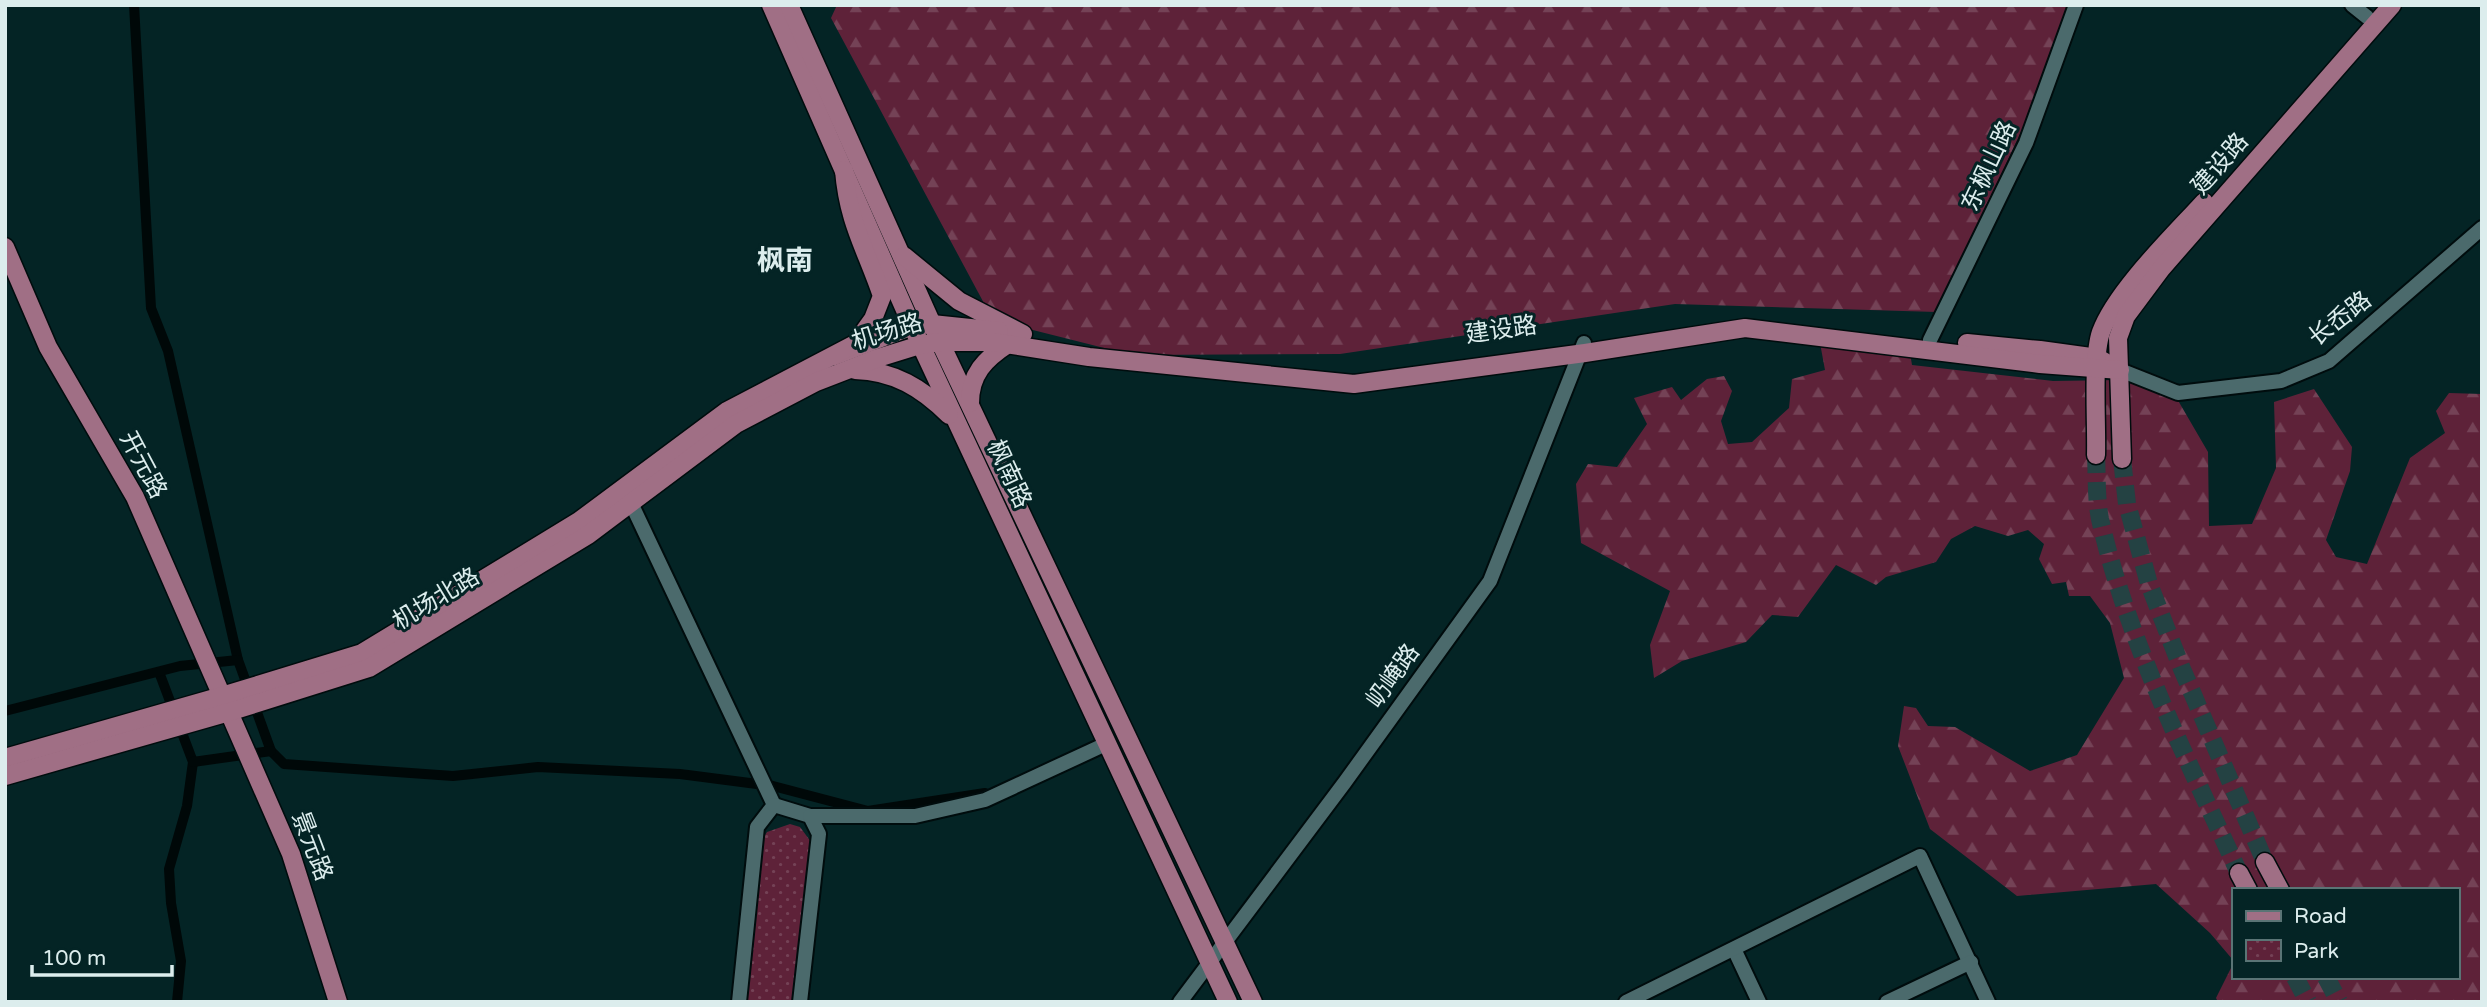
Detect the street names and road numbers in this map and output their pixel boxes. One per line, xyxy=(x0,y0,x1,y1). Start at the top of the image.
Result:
street label: 东枫山路 xyxy=(1956,116,2022,216)
street label: 建设路 xyxy=(2185,127,2255,201)
street label: 长岙路 xyxy=(2303,285,2377,353)
street label: 机场路 xyxy=(848,308,926,356)
street label: 建设路 xyxy=(1463,311,1539,349)
street label: 开元路 xyxy=(113,426,173,504)
street label: 枫南路 xyxy=(981,435,1037,513)
street label: 机场北路 xyxy=(387,562,485,636)
street label: 屷崦路 xyxy=(1360,638,1426,714)
street label: 景元路 xyxy=(286,807,338,885)

